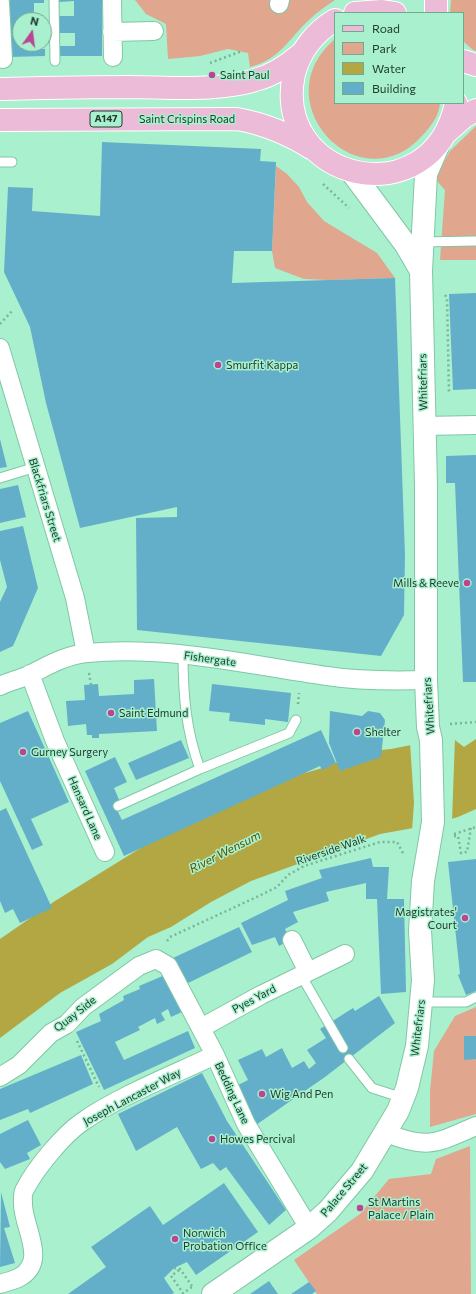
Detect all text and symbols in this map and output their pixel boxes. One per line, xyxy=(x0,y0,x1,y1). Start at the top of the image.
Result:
north arrow xyxy=(12,12,52,52)
legend xyxy=(334,12,464,104)
text: N xyxy=(29,14,40,28)
text: Road xyxy=(372,21,400,35)
text: Park xyxy=(372,41,397,55)
text: Water xyxy=(372,61,406,75)
place label: Saint Paul xyxy=(220,68,270,82)
marker: Saint Paul xyxy=(207,70,217,80)
text: Building xyxy=(372,81,416,95)
road number: A147 xyxy=(90,111,122,127)
street label: Saint Crispins Road xyxy=(139,112,235,126)
street label: Whitefriars xyxy=(416,353,430,411)
place label: Smurfit Kappa xyxy=(226,358,298,372)
marker: Smurfit Kappa xyxy=(213,360,223,370)
street label: Blackfriars Street xyxy=(26,457,64,543)
place label: Mills & Reeve xyxy=(393,576,459,590)
marker: Mills & Reeve xyxy=(462,578,472,588)
street label: Fishergate xyxy=(183,649,237,669)
street label: Whitefriars xyxy=(420,677,438,735)
place label: Saint Edmund xyxy=(119,706,188,720)
marker: Saint Edmund xyxy=(106,708,116,718)
place label: Shelter xyxy=(365,725,401,739)
marker: Shelter xyxy=(352,727,362,737)
place label: Gurney Surgery xyxy=(31,745,108,759)
marker: Gurney Surgery xyxy=(18,747,28,757)
street label: Hansard Lane xyxy=(65,774,105,842)
water label: River Wensum xyxy=(187,828,263,876)
street label: Riverside Walk xyxy=(294,832,368,868)
place label: Magistrates' Court xyxy=(395,905,457,931)
marker: Magistrates' Court xyxy=(460,913,470,923)
street label: Pyes Yard xyxy=(230,982,278,1016)
street label: Quay Side xyxy=(51,993,99,1035)
street label: Whitefriars xyxy=(408,999,428,1057)
street label: Bedding Lane xyxy=(212,1060,252,1126)
street label: Joseph Lancaster Way xyxy=(81,1066,183,1128)
place label: Wig And Pen xyxy=(270,1087,333,1101)
marker: Wig And Pen xyxy=(257,1089,267,1099)
place label: Howes Percival xyxy=(220,1132,295,1146)
marker: Howes Percival xyxy=(207,1134,217,1144)
street label: Palace Street xyxy=(318,1161,370,1219)
place label: St Martins Palace / Plain xyxy=(368,1195,434,1221)
marker: St Martins Palace / Plain xyxy=(355,1203,365,1213)
place label: Norwich Probation Office xyxy=(183,1226,267,1252)
marker: Norwich Probation Office xyxy=(170,1234,180,1244)

